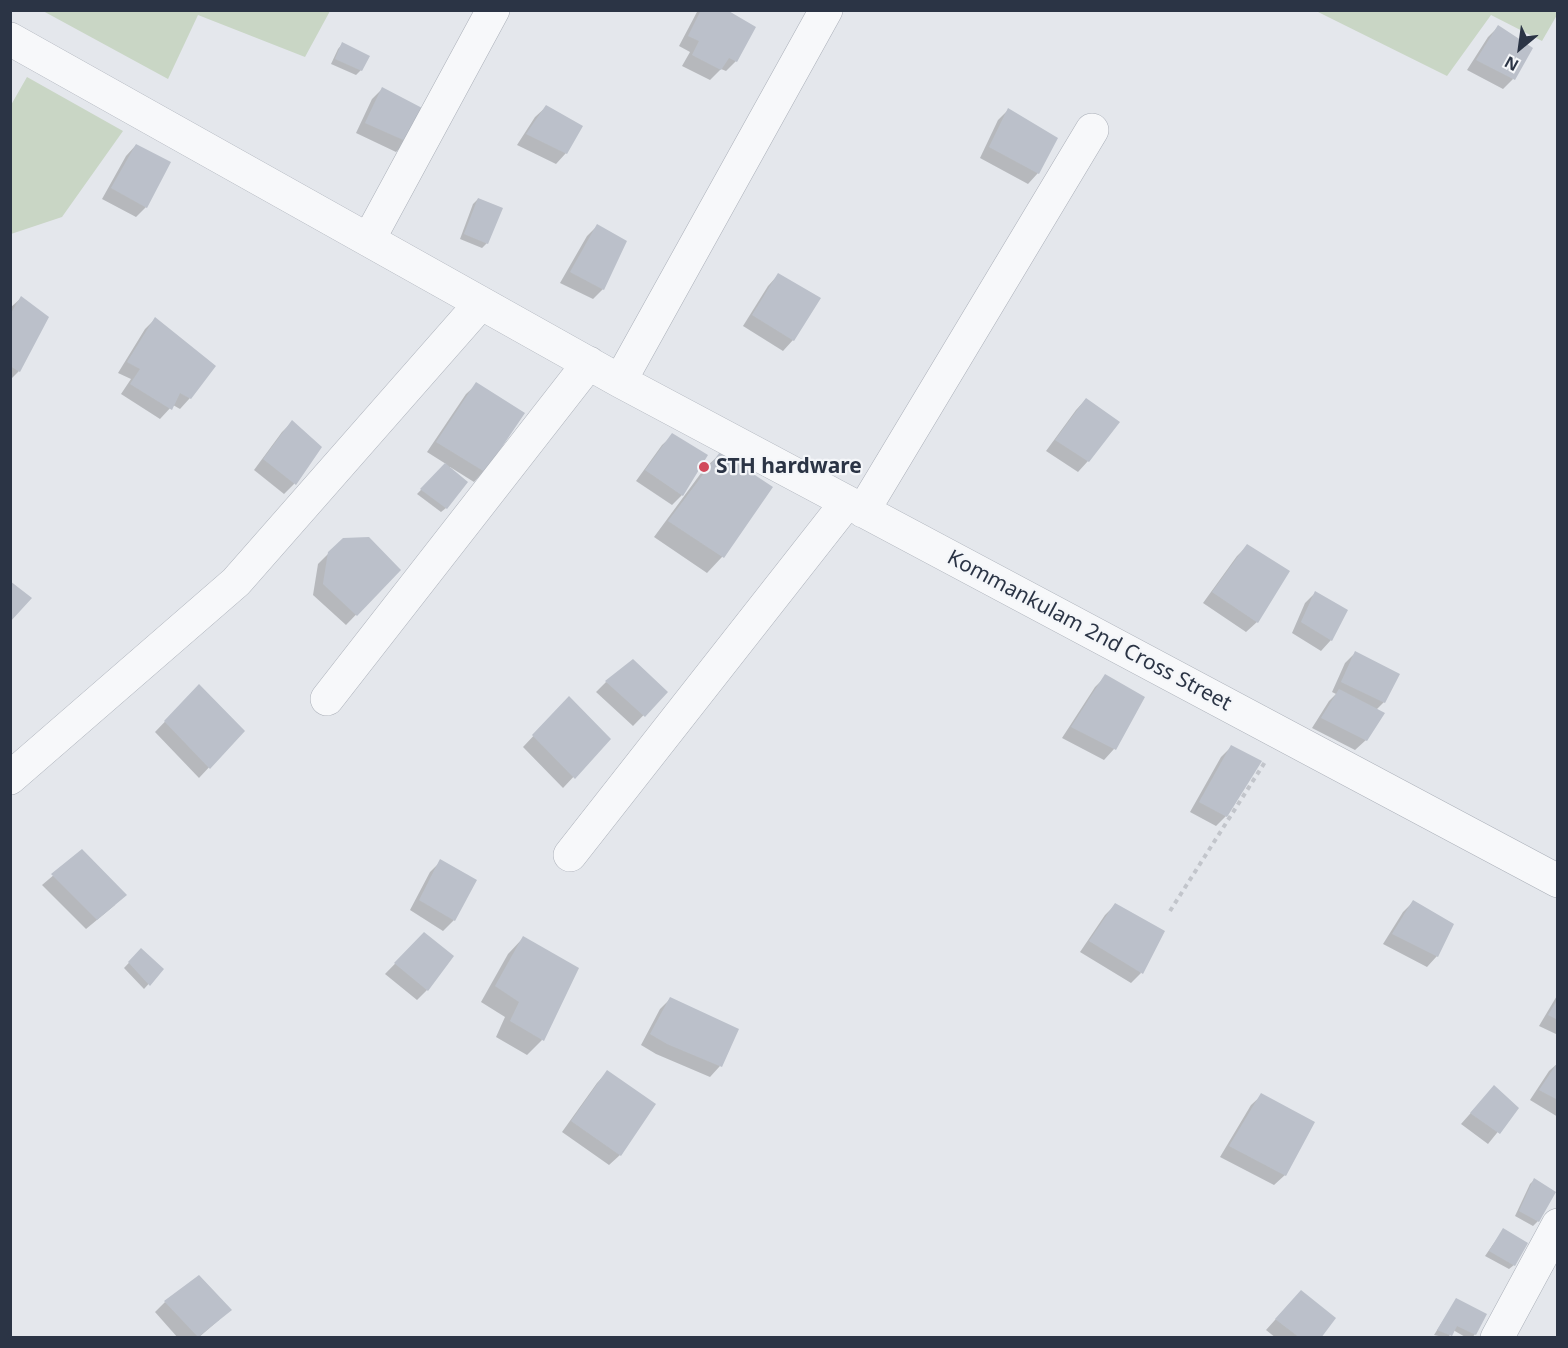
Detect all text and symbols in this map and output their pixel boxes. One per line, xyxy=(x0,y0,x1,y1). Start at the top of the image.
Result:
north arrow xyxy=(1490,18,1550,78)
text: N xyxy=(1500,51,1522,77)
place label: STH hardware xyxy=(716,454,862,480)
marker: STH hardware xyxy=(697,460,711,474)
street label: Kommankulam 2nd Cross Street xyxy=(943,545,1235,717)

